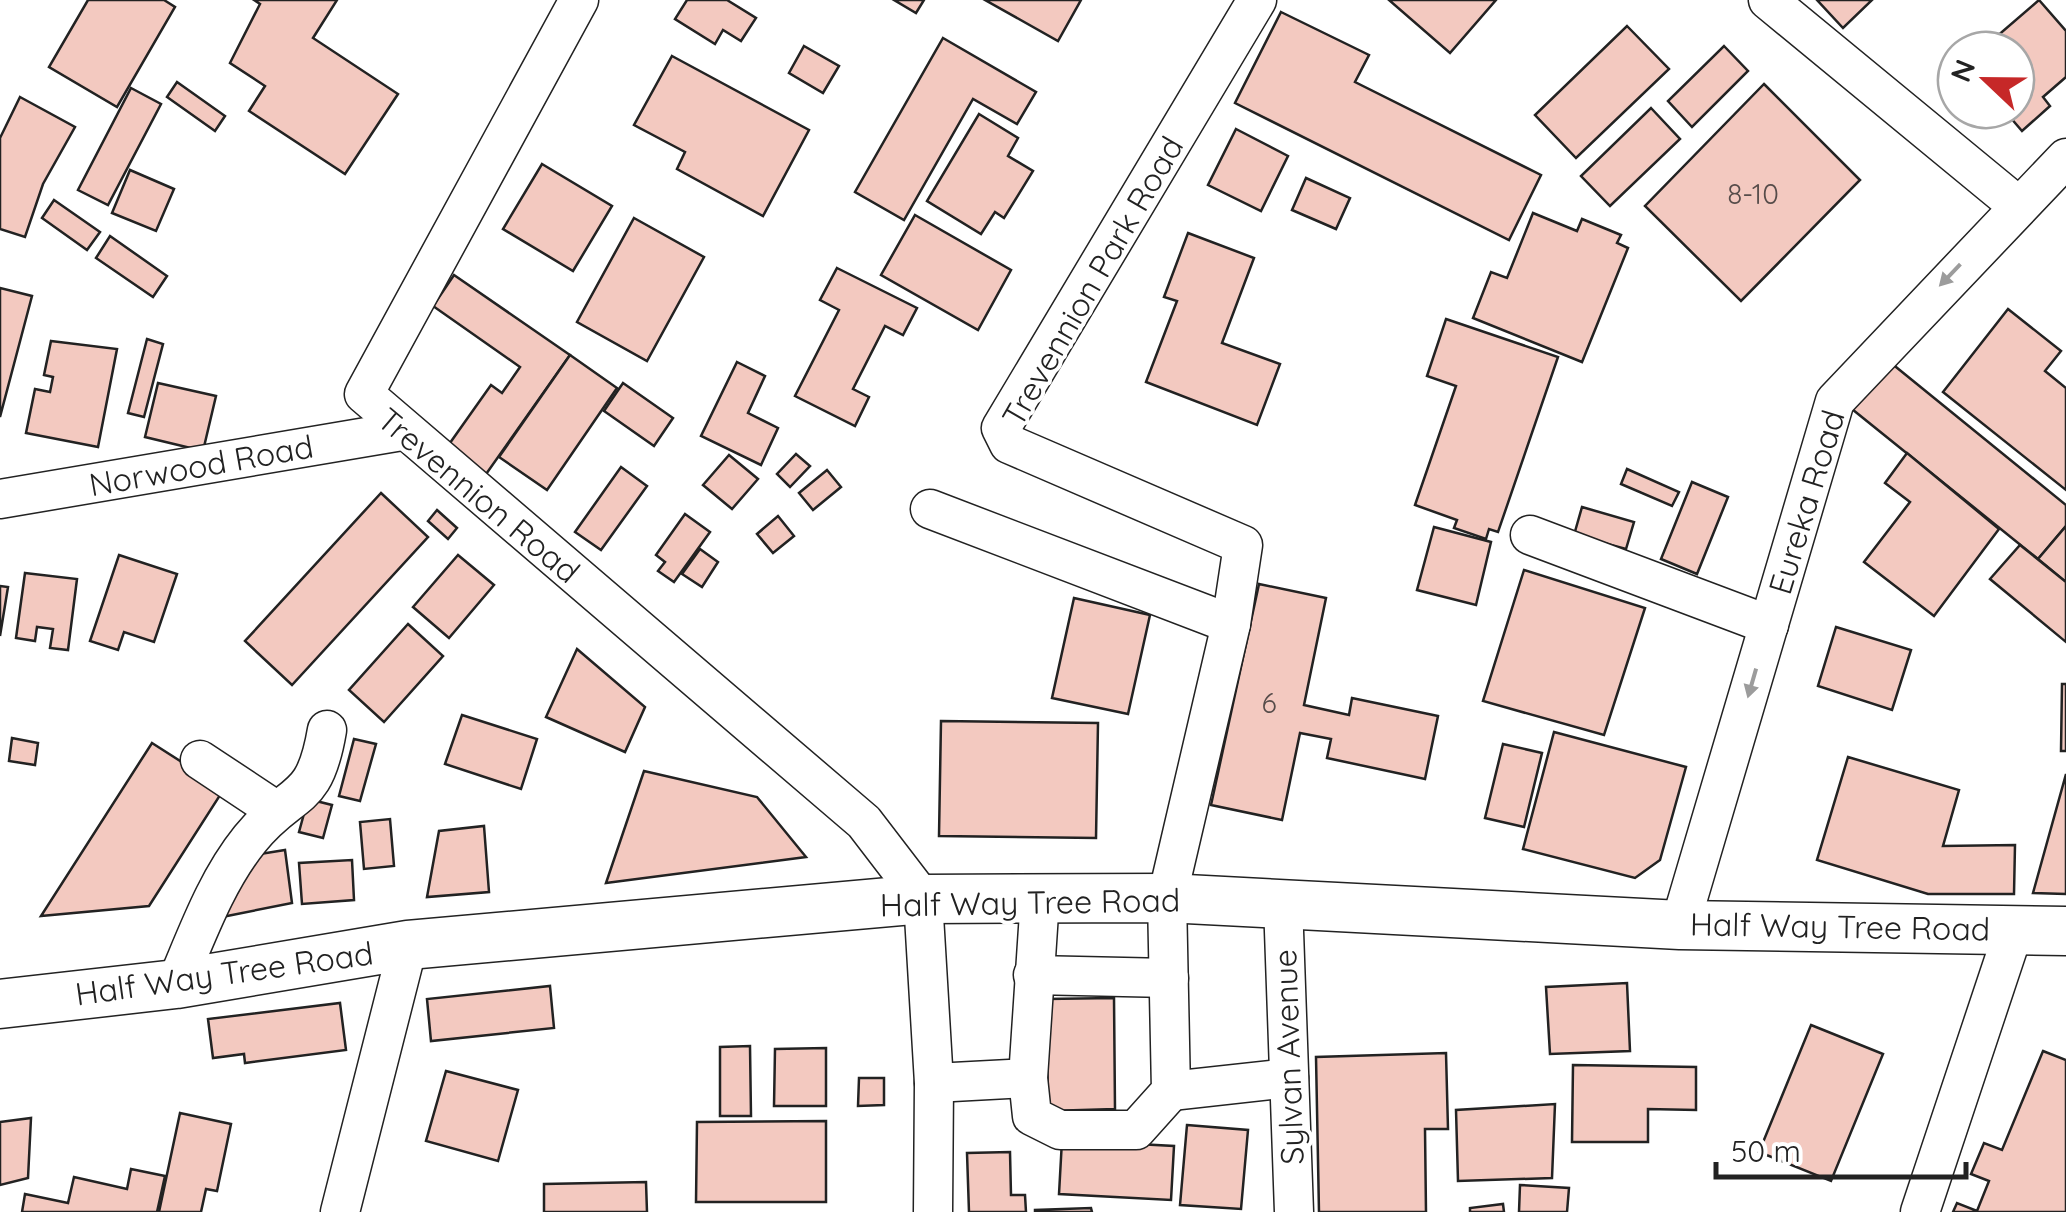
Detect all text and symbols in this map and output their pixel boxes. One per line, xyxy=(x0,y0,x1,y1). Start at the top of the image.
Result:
north arrow xyxy=(1936,30,2036,130)
text: N xyxy=(1942,54,1982,87)
street label: Trevennion Park Road xyxy=(993,129,1191,433)
house number: 8-10 xyxy=(1727,176,1779,211)
one-way arrow xyxy=(1939,263,1962,287)
street label: Trevennion Road xyxy=(370,399,588,591)
street label: Eureka Road xyxy=(1759,405,1853,599)
street label: Norwood Road xyxy=(86,426,316,504)
one-way arrow xyxy=(1744,668,1759,699)
house number: 6 xyxy=(1261,685,1277,720)
street label: Half Way Tree Road xyxy=(880,879,1180,925)
street label: Half Way Tree Road xyxy=(1690,903,1990,949)
street label: Half Way Tree Road xyxy=(73,932,375,1014)
street label: Sylvan Avenue xyxy=(1264,949,1312,1165)
scale bar xyxy=(1716,1117,1966,1179)
text: 50 m xyxy=(1731,1132,1801,1170)

